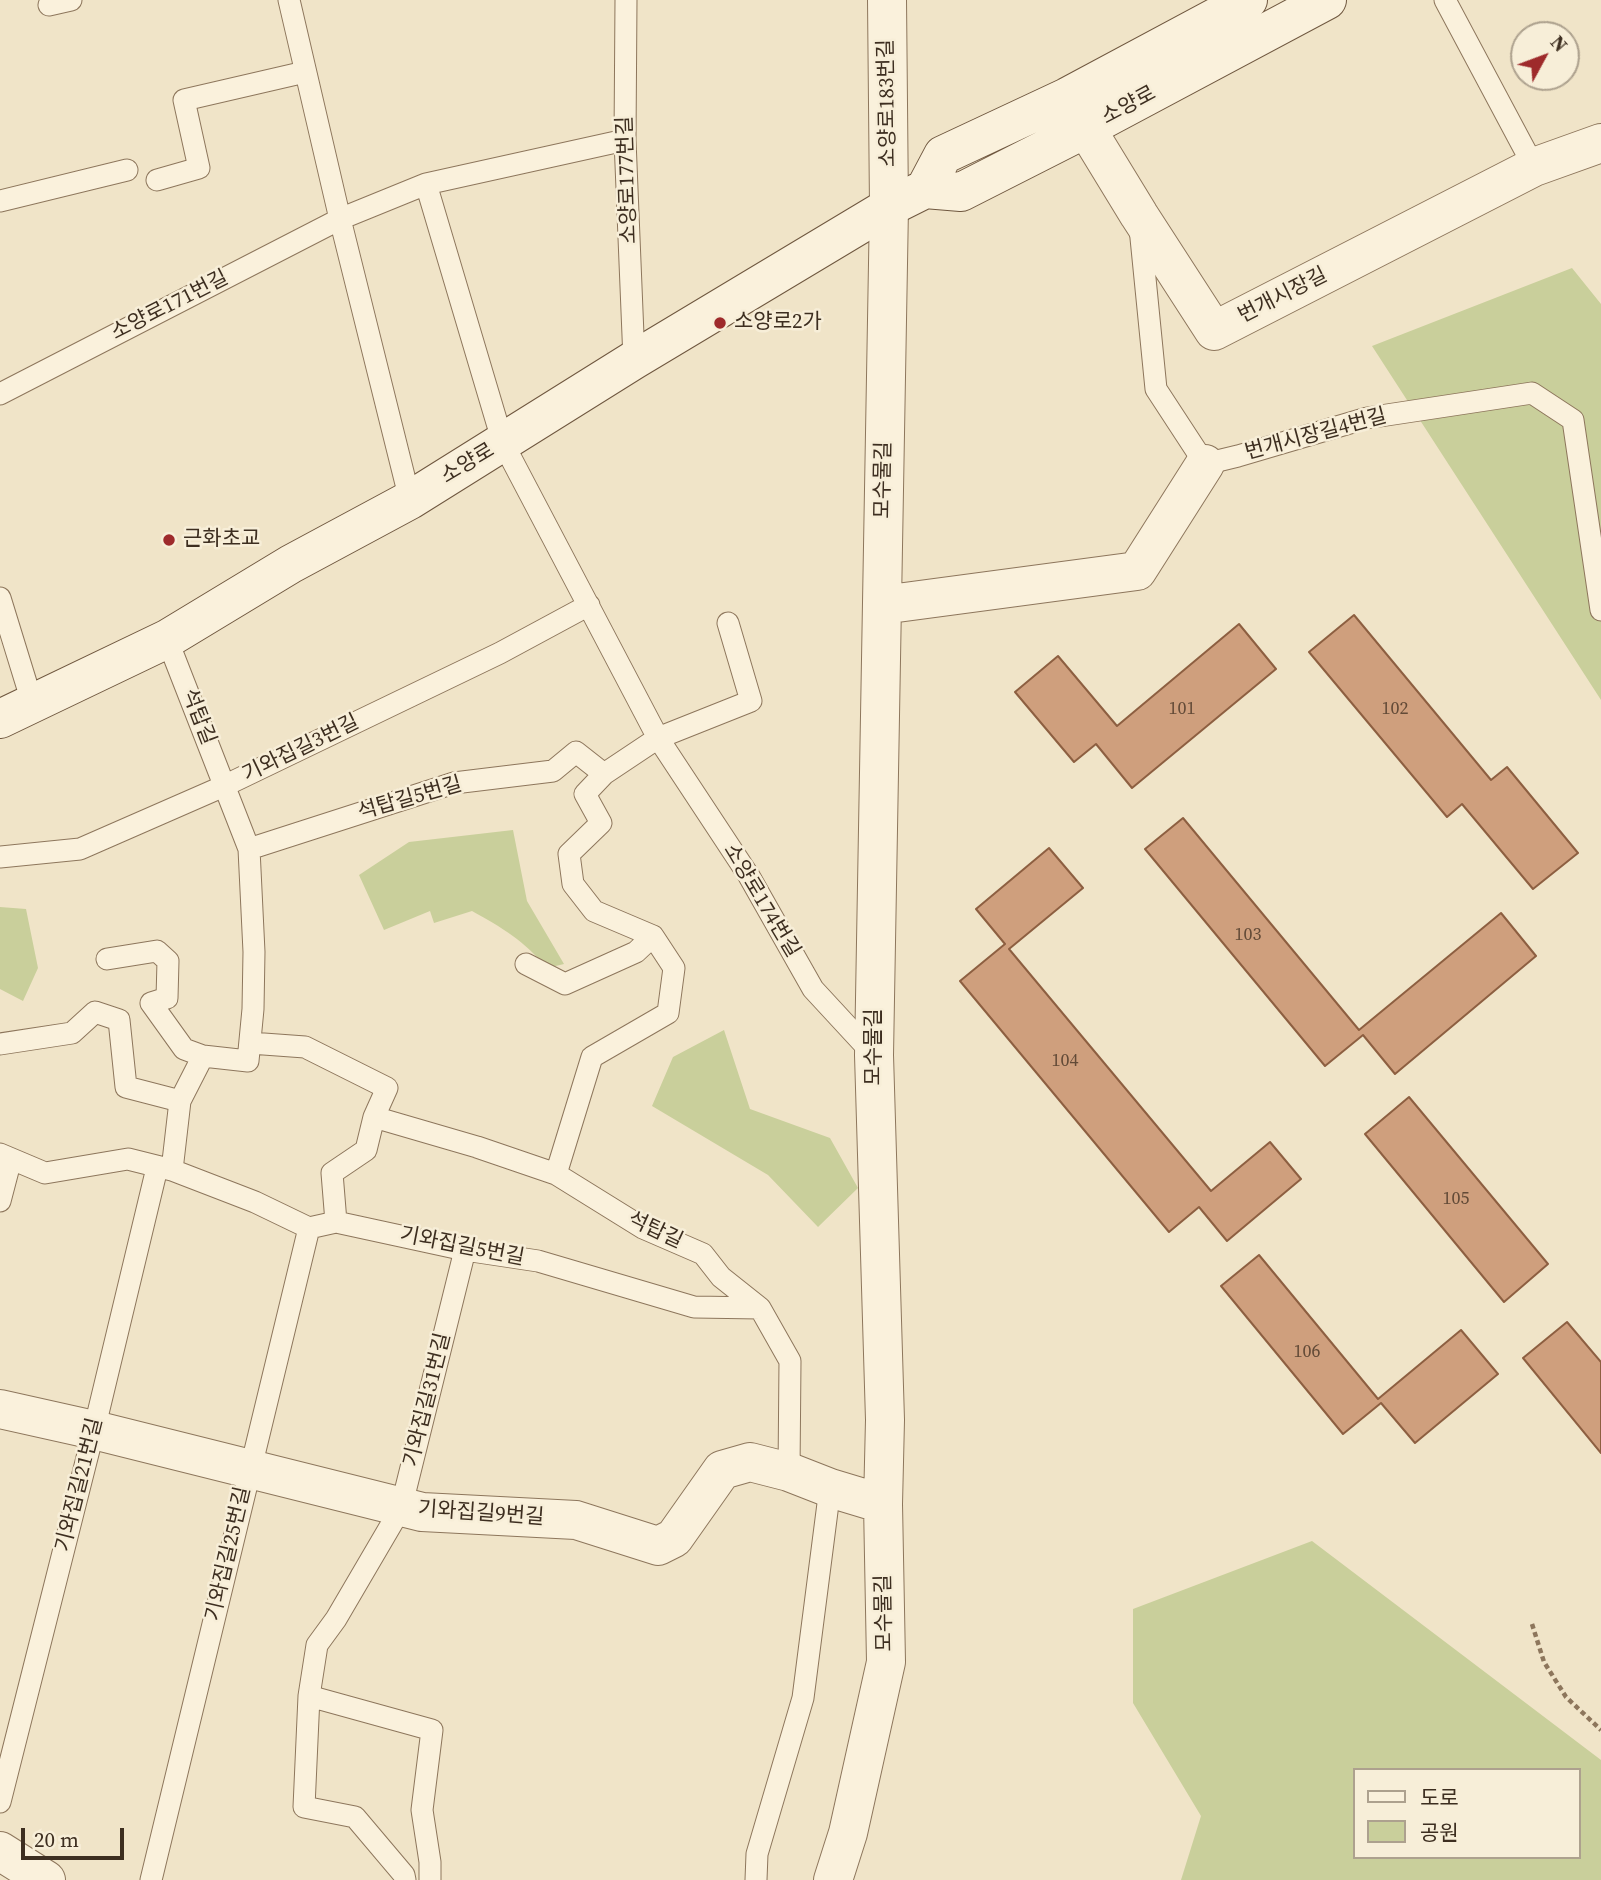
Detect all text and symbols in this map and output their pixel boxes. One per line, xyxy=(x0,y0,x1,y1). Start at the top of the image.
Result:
north arrow xyxy=(1510,21,1580,91)
text: N xyxy=(1545,30,1574,57)
street label: 소양로183번길 xyxy=(874,39,902,167)
street label: 소양로 xyxy=(1097,81,1161,131)
street label: 소양로177번길 xyxy=(613,116,643,244)
street label: 번개시장길 xyxy=(1234,263,1332,329)
street label: 소양로171번길 xyxy=(107,266,233,346)
place label: 소양로2가 xyxy=(734,310,822,336)
marker: 소양로2가 xyxy=(712,315,728,331)
street label: 번개시장길4번길 xyxy=(1242,404,1390,466)
street label: 소양로 xyxy=(437,438,499,490)
street label: 모수물길 xyxy=(871,441,897,519)
place label: 근화초교 xyxy=(183,527,260,553)
marker: 근화초교 xyxy=(161,532,177,548)
street label: 석탑길 xyxy=(176,685,220,749)
house number: 101 xyxy=(1169,698,1195,720)
house number: 102 xyxy=(1382,698,1408,720)
street label: 기와집길3번길 xyxy=(239,710,363,788)
street label: 석탑길5번길 xyxy=(355,772,465,826)
street label: 소양로174번길 xyxy=(717,840,805,962)
house number: 103 xyxy=(1235,924,1261,946)
street label: 모수물길 xyxy=(862,1008,888,1086)
house number: 104 xyxy=(1052,1050,1078,1072)
house number: 105 xyxy=(1443,1188,1469,1210)
street label: 석탑길 xyxy=(623,1207,687,1255)
street label: 기와집길5번길 xyxy=(398,1223,526,1271)
street label: 기와집길31번길 xyxy=(399,1331,457,1469)
house number: 106 xyxy=(1294,1341,1320,1363)
street label: 기와집길21번길 xyxy=(51,1416,109,1554)
street label: 기와집길25번길 xyxy=(201,1484,257,1624)
street label: 기와집길9번길 xyxy=(417,1497,545,1531)
street label: 모수물길 xyxy=(872,1574,898,1652)
legend xyxy=(1352,1768,1580,1859)
text: 도로 xyxy=(1420,1783,1459,1812)
scale bar xyxy=(24,1814,128,1858)
text: 공원 xyxy=(1420,1818,1459,1847)
text: 20 m xyxy=(34,1825,79,1854)

